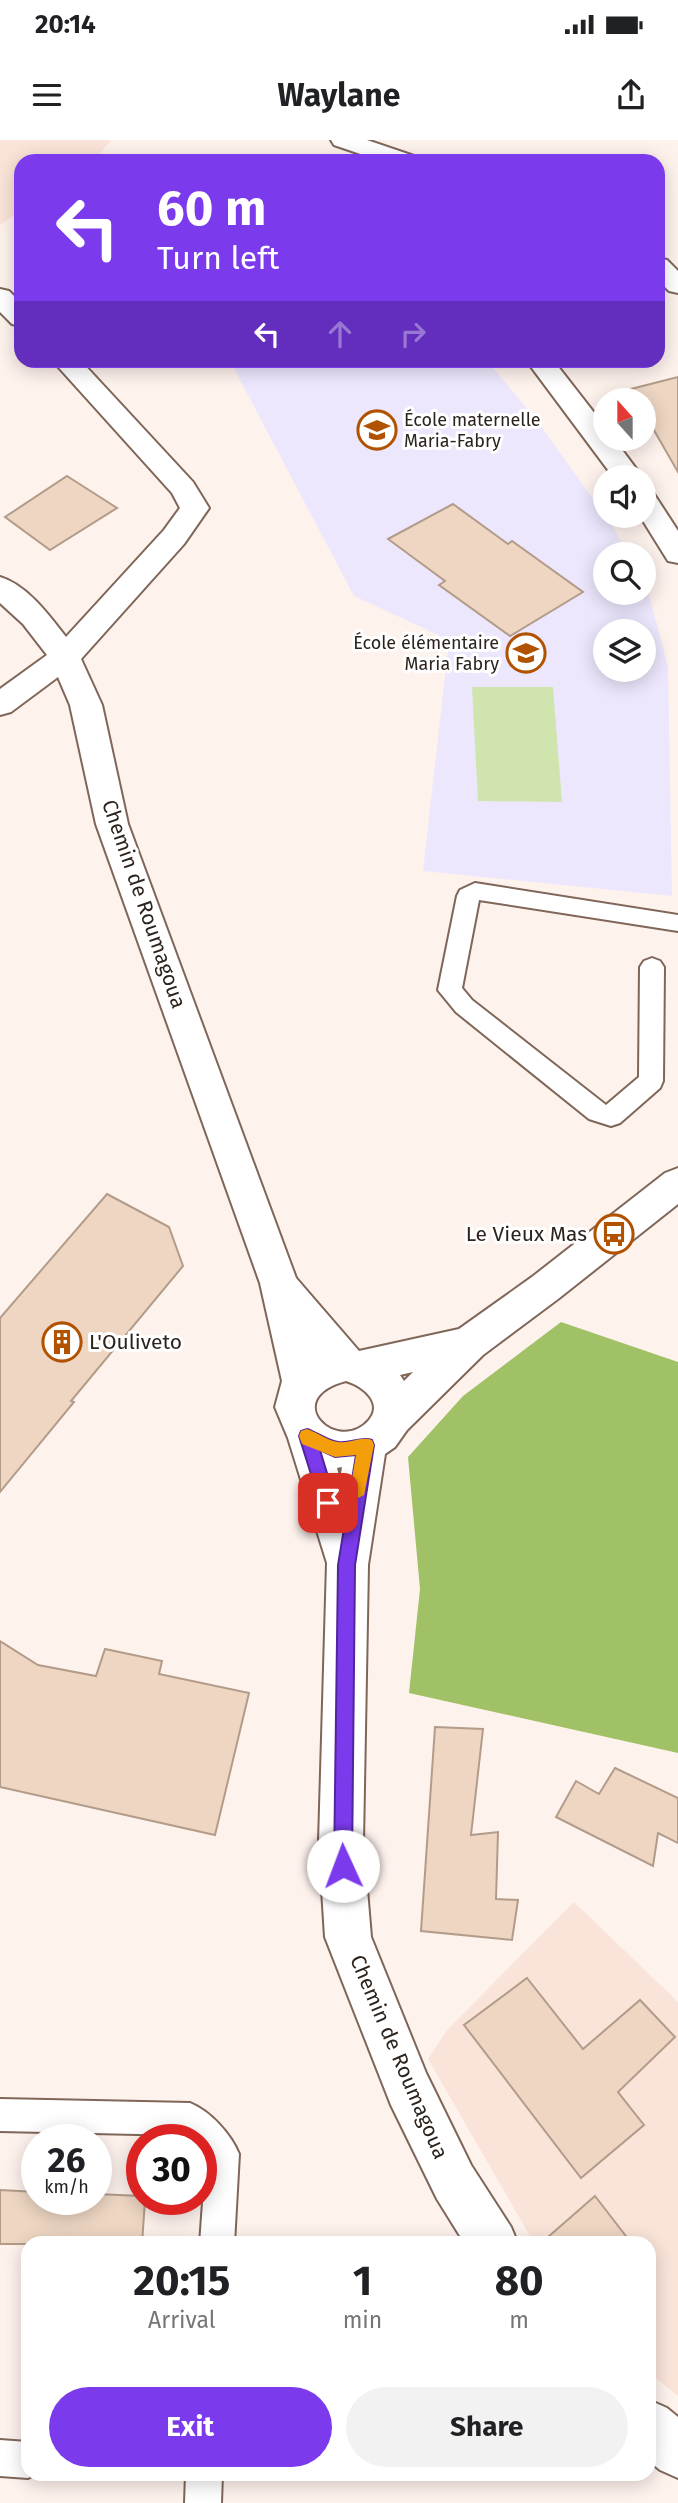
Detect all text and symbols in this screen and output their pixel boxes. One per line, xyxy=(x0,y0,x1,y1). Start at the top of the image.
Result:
text: 20:14 xyxy=(35,9,96,40)
icon: menu xyxy=(28,76,66,114)
text: Waylane xyxy=(278,76,400,114)
icon: share xyxy=(612,76,650,114)
text: 60 m xyxy=(157,179,266,238)
icon: left xyxy=(42,182,133,273)
text: Turn left xyxy=(157,239,279,277)
icon: left xyxy=(248,315,286,353)
icon: ahead xyxy=(321,315,359,353)
icon: right xyxy=(394,315,432,353)
north arrow xyxy=(593,388,656,452)
map controls xyxy=(593,388,656,682)
place label: École maternelle Maria-Fabry xyxy=(404,408,541,452)
school or university icon: École maternelle Maria-Fabry xyxy=(356,409,398,451)
button: sound xyxy=(593,465,656,528)
button: search xyxy=(593,542,656,605)
button: layers xyxy=(593,619,656,682)
place label: École élémentaire Maria Fabry xyxy=(353,631,499,675)
school or university icon: École élémentaire Maria Fabry xyxy=(505,632,547,674)
street label: Chemin de Roumagoua xyxy=(96,796,192,1012)
bus stop icon: Le Vieux Mas xyxy=(593,1213,635,1255)
place label: Le Vieux Mas xyxy=(466,1221,587,1247)
building icon: L'Ouliveto xyxy=(41,1321,83,1363)
place label: L'Ouliveto xyxy=(89,1329,182,1355)
pin xyxy=(298,1473,358,1533)
icon: arrive xyxy=(309,1484,347,1522)
position arrow xyxy=(306,1829,380,1903)
street label: Chemin de Roumagoua xyxy=(344,1951,454,2163)
speed limit sign: 30 xyxy=(126,2124,217,2215)
text: 26 xyxy=(48,2139,85,2181)
text: km/h xyxy=(44,2176,89,2198)
text: 20:15 xyxy=(133,2256,230,2306)
text: 1 xyxy=(353,2256,372,2306)
text: 80 xyxy=(495,2256,544,2306)
text: Arrival xyxy=(148,2306,216,2334)
text: min xyxy=(343,2306,382,2334)
text: m xyxy=(509,2306,529,2334)
button: Exit xyxy=(49,2387,332,2467)
button: Share xyxy=(346,2387,628,2467)

